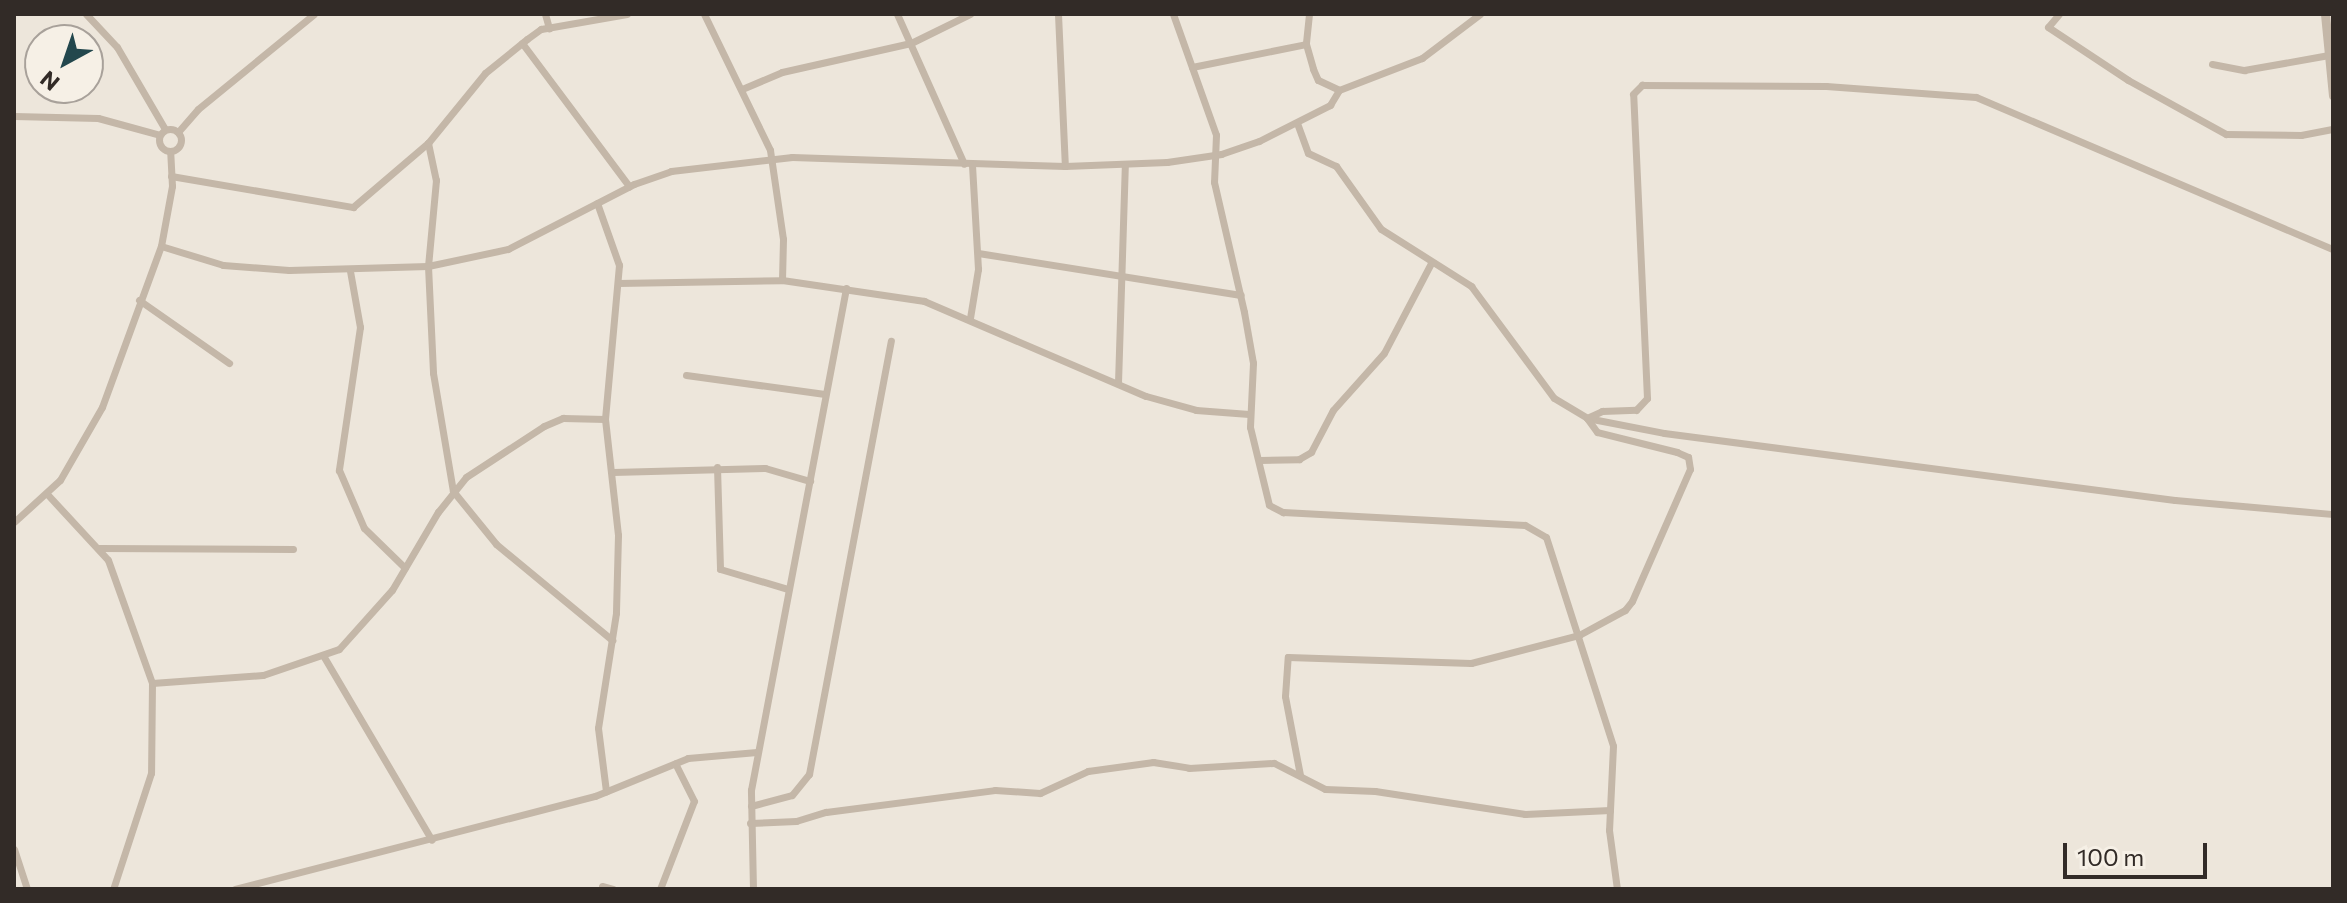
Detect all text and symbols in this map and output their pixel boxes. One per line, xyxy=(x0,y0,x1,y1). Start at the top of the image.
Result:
north arrow xyxy=(24,24,104,104)
text: N xyxy=(35,66,65,97)
scale bar xyxy=(2067,827,2211,877)
text: 100 m xyxy=(2077,842,2144,871)

